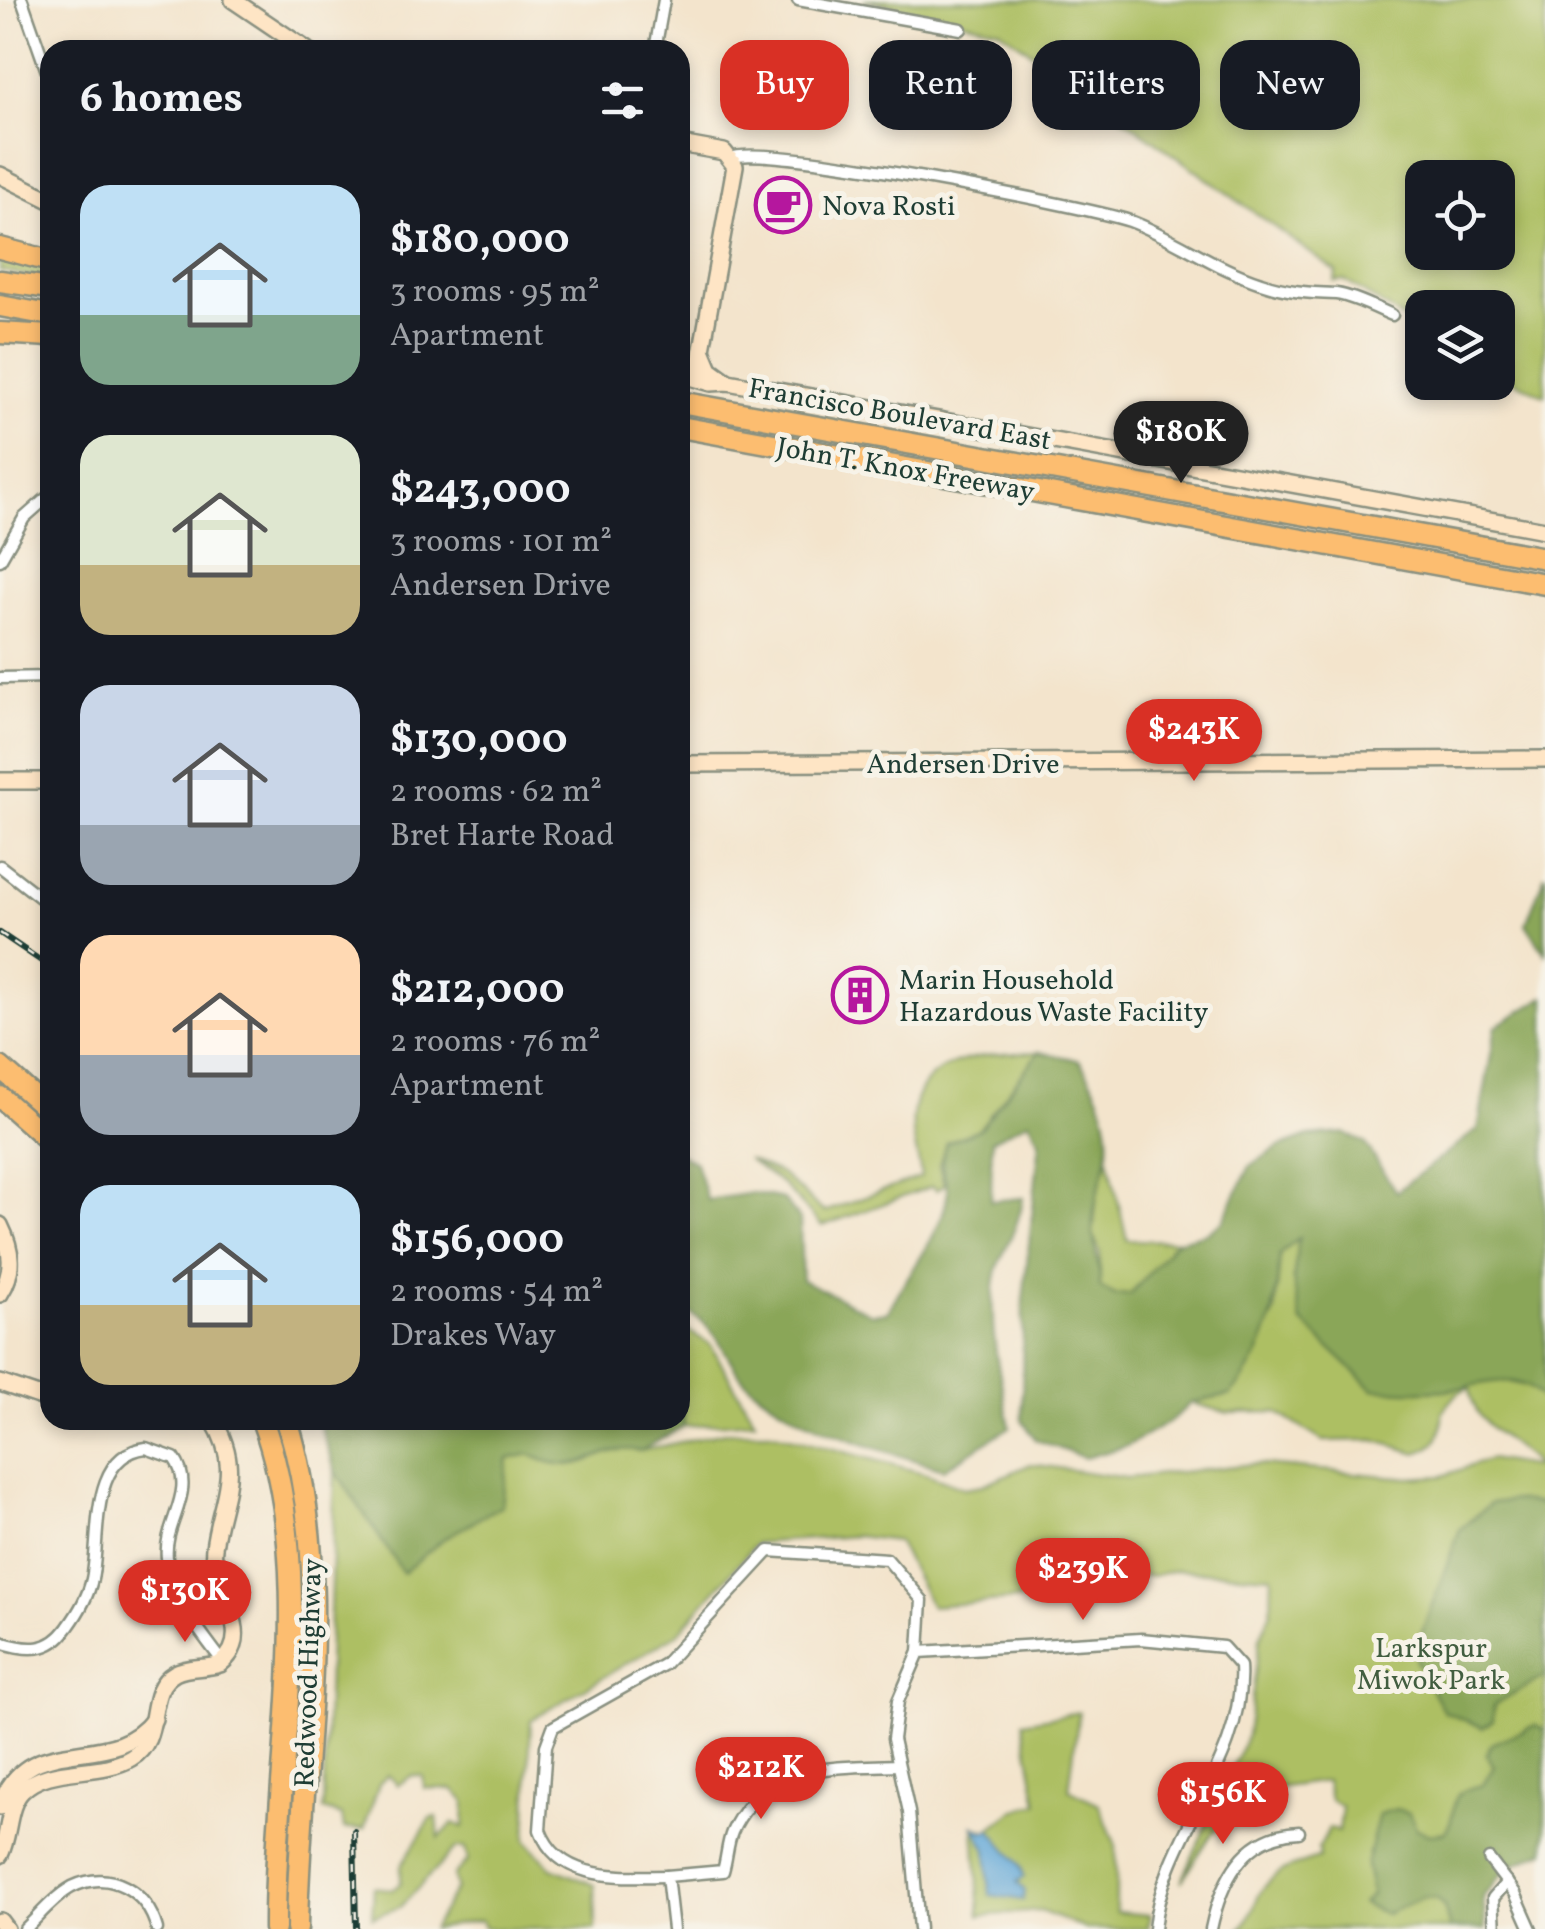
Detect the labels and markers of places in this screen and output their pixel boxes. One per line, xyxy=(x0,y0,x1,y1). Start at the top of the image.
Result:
cafe icon: Nova Rosti xyxy=(753,175,813,235)
place label: Nova Rosti xyxy=(822,188,955,227)
pin: $180K xyxy=(1111,401,1251,486)
pin: $243K xyxy=(1124,699,1264,784)
place label: Marin Household Hazardous Waste Facility xyxy=(899,962,1208,1033)
building icon: Marin Household Hazardous Waste Facility xyxy=(830,965,890,1025)
pin: $239K xyxy=(1013,1538,1153,1623)
pin: $130K xyxy=(115,1560,255,1645)
pin: $212K xyxy=(691,1737,831,1822)
pin: $156K xyxy=(1153,1762,1293,1847)

